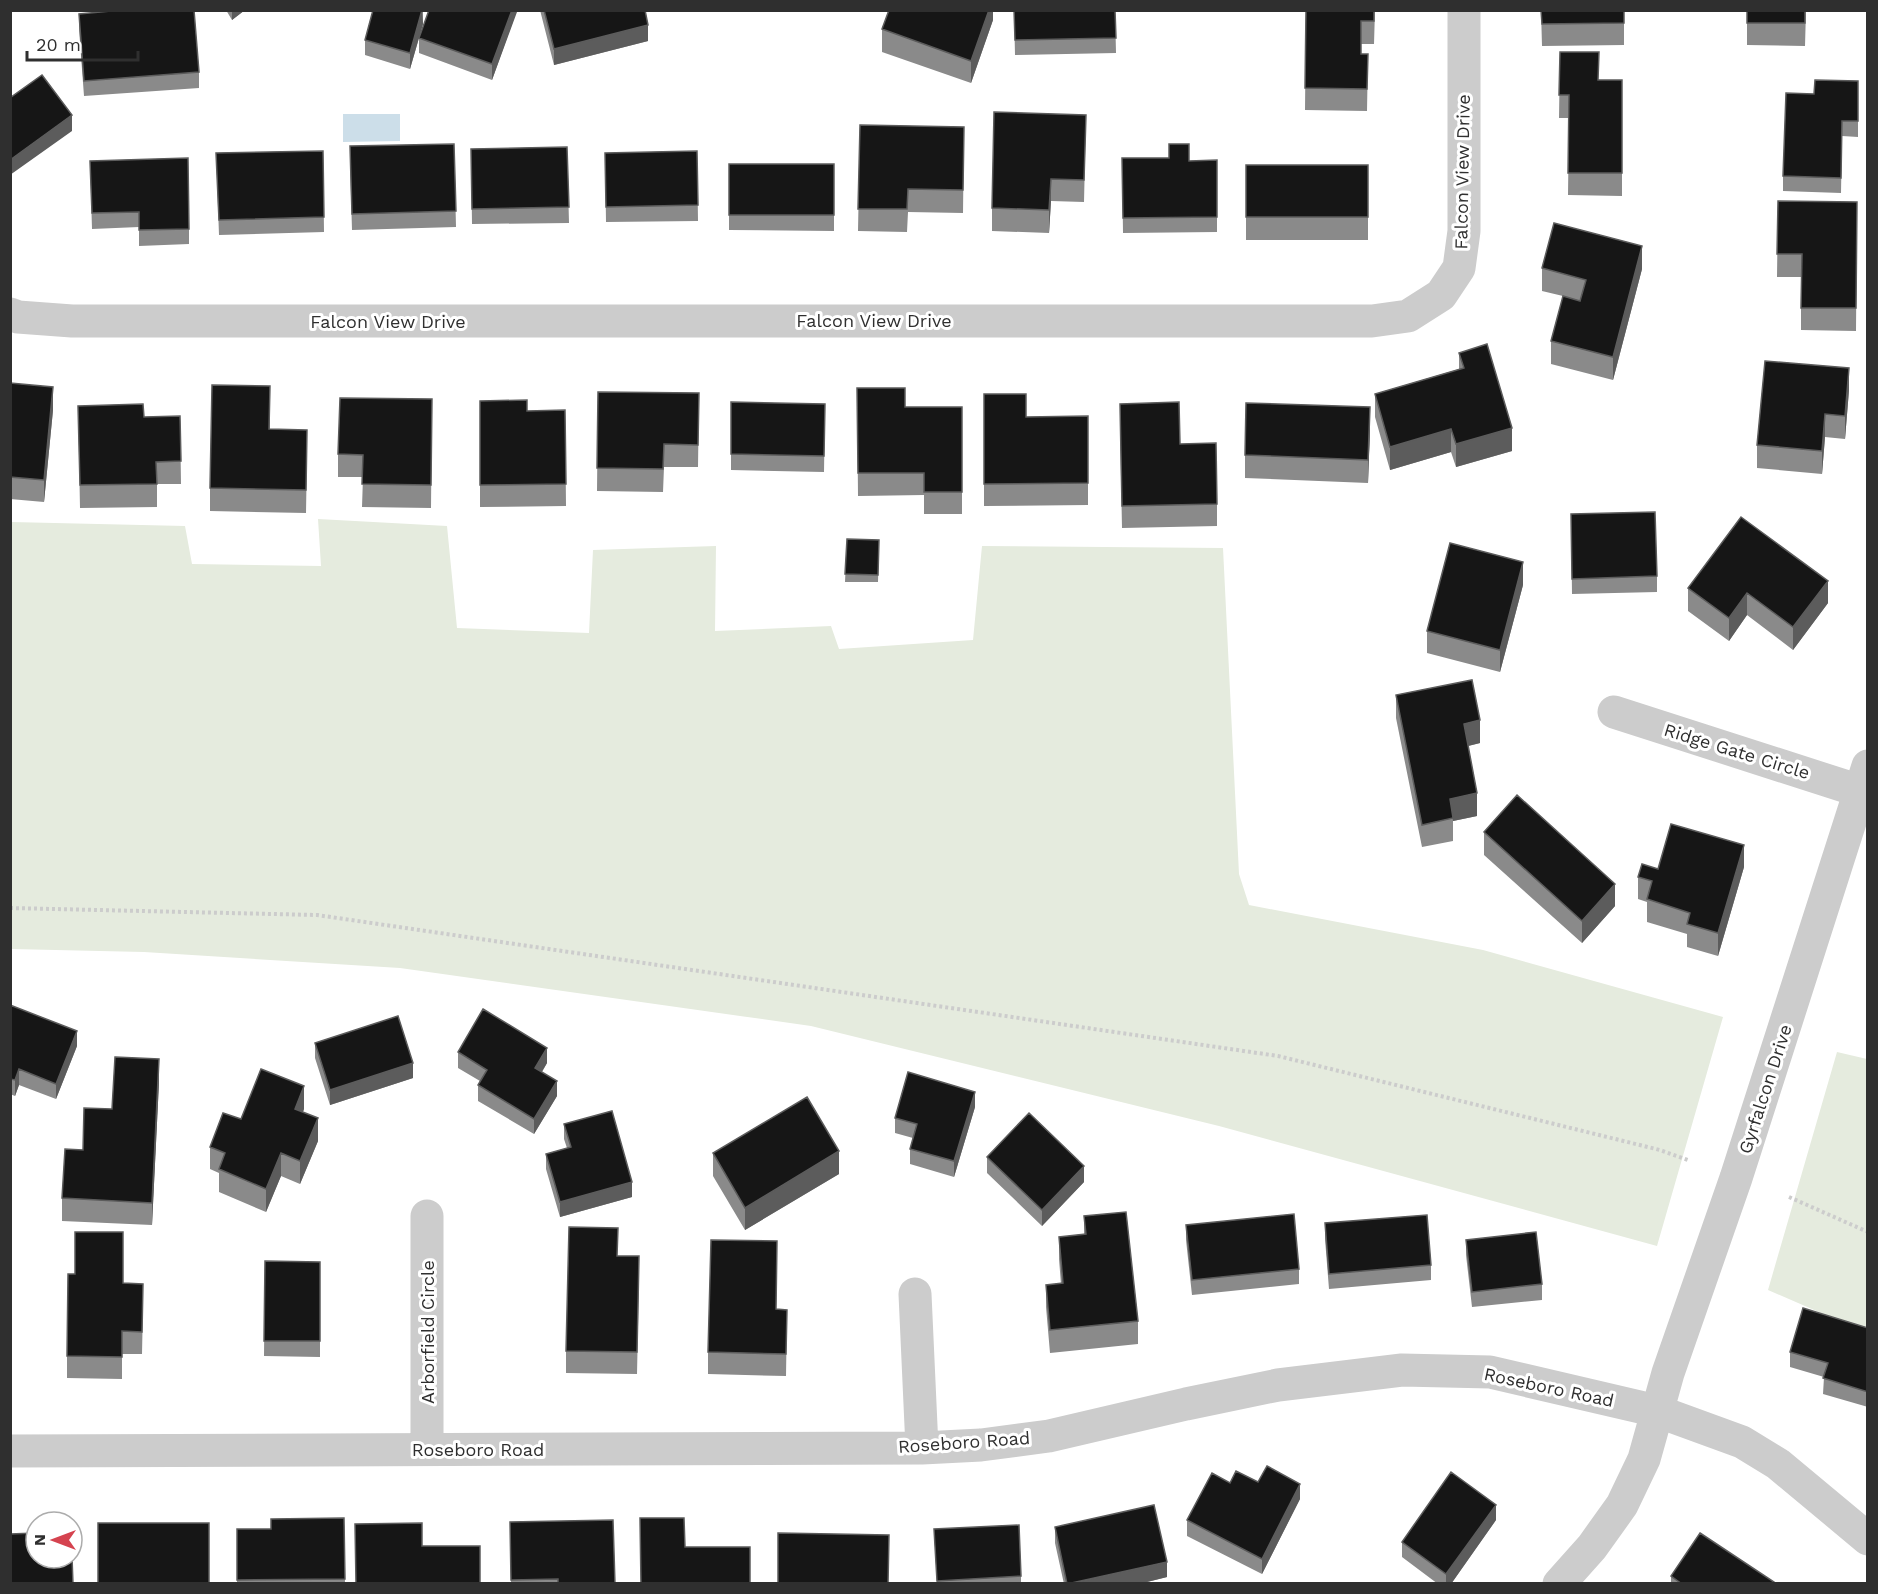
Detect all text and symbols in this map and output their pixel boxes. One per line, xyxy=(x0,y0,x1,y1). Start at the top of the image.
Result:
scale bar xyxy=(27,24,138,62)
text: 20 m xyxy=(36,34,81,55)
street label: Falcon View Drive xyxy=(1450,94,1474,250)
street label: Falcon View Drive xyxy=(796,310,952,331)
street label: Falcon View Drive xyxy=(310,311,466,332)
street label: Ridge Gate Circle xyxy=(1662,719,1812,783)
street label: Gyrfalcon Drive xyxy=(1734,1022,1796,1156)
street label: Arborfield Circle xyxy=(417,1260,438,1404)
street label: Roseboro Road xyxy=(1482,1363,1616,1411)
street label: Roseboro Road xyxy=(897,1427,1031,1457)
street label: Roseboro Road xyxy=(412,1439,544,1460)
north arrow xyxy=(24,1510,84,1570)
text: N xyxy=(30,1534,49,1546)

